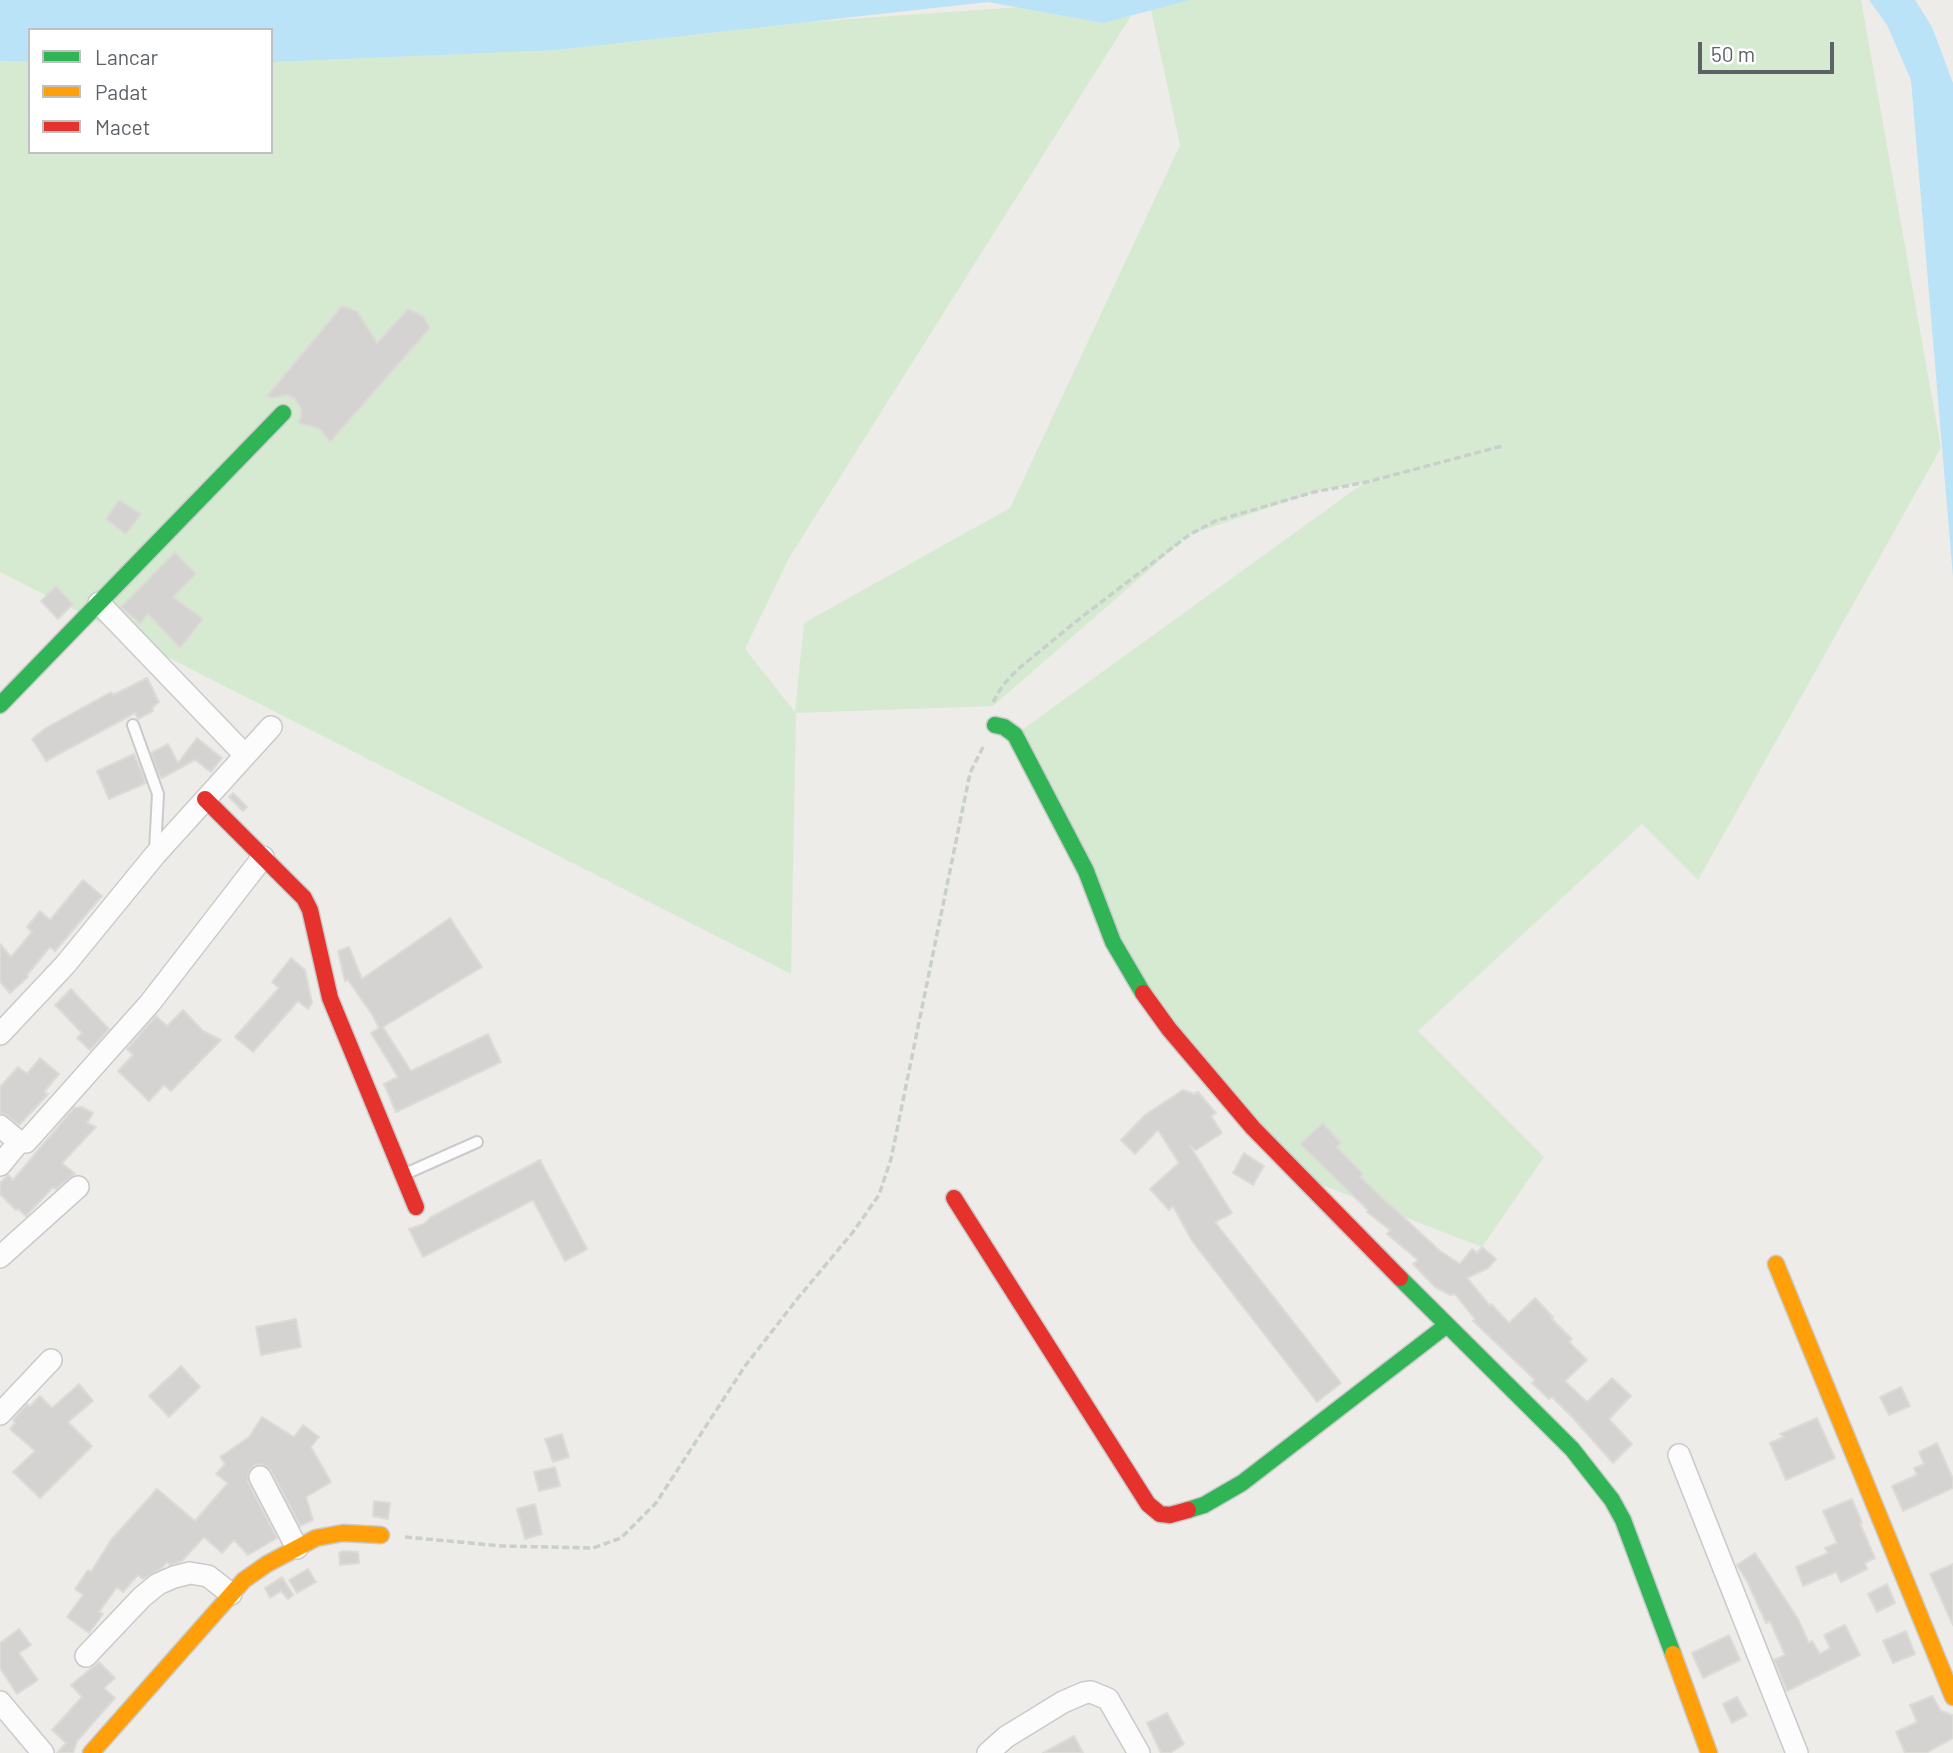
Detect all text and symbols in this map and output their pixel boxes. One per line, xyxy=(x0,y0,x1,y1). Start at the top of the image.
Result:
legend xyxy=(28,28,273,154)
scale bar xyxy=(1701,28,1838,72)
text: 50 m xyxy=(1711,41,1755,66)
text: Lancar xyxy=(95,44,158,69)
text: Padat xyxy=(95,79,148,104)
text: Macet xyxy=(95,114,150,139)

